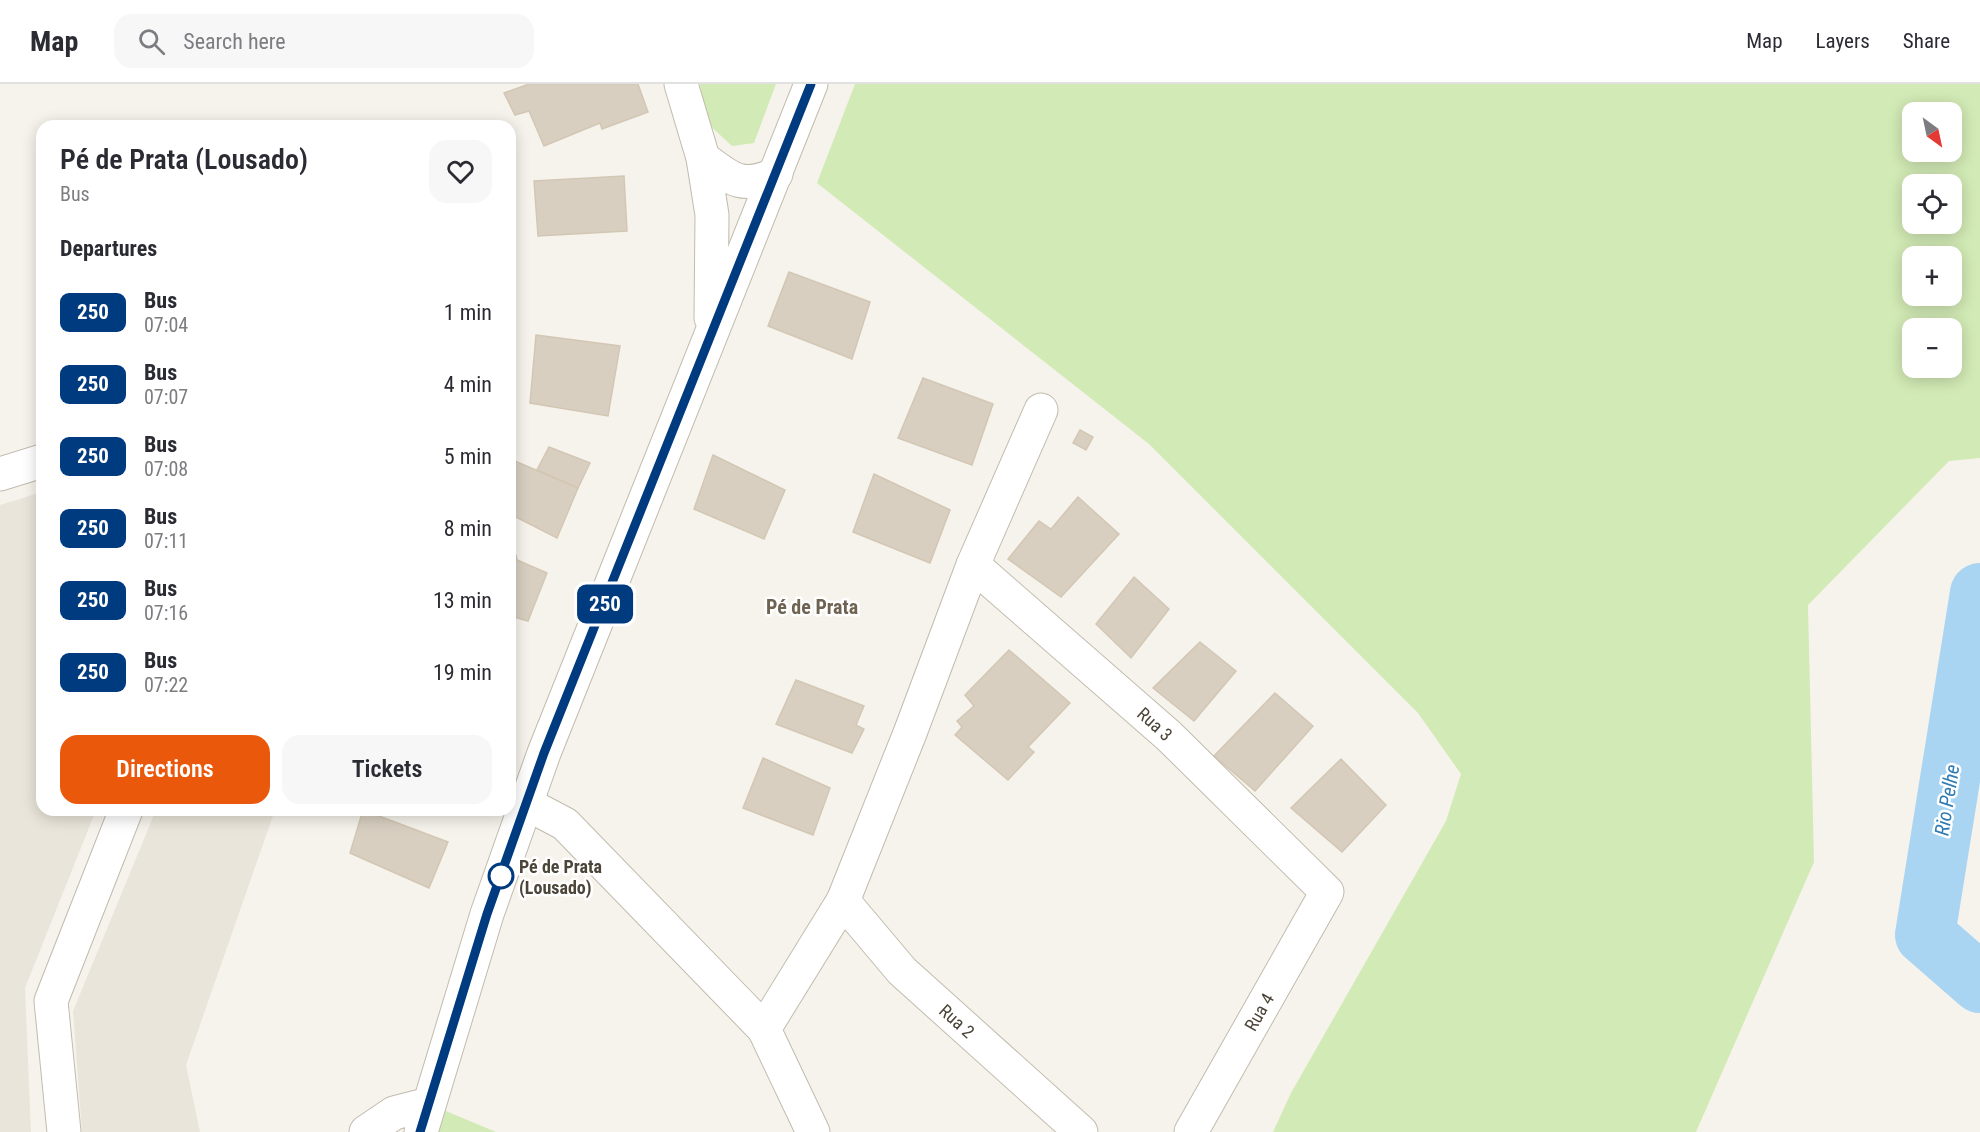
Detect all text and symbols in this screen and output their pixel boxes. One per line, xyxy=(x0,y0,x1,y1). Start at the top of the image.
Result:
search box xyxy=(114,14,534,68)
text: Map xyxy=(30,25,78,58)
icon: search xyxy=(135,25,168,58)
text: Search here xyxy=(183,29,286,54)
text: Map xyxy=(1746,29,1783,53)
text: Layers xyxy=(1816,29,1870,53)
text: Share xyxy=(1903,29,1950,53)
north arrow xyxy=(1902,102,1962,162)
map controls xyxy=(1902,102,1962,378)
button: heart xyxy=(429,140,492,203)
text: Pé de Prata (Lousado) xyxy=(60,143,308,176)
button: locate xyxy=(1902,174,1962,234)
text: Bus xyxy=(60,182,90,206)
text: Departures xyxy=(60,236,157,261)
button: + xyxy=(1902,246,1962,306)
text: Bus xyxy=(144,288,177,313)
text: 250 xyxy=(77,300,109,324)
text: 1 min xyxy=(444,300,492,325)
text: 07:04 xyxy=(144,313,188,337)
button: − xyxy=(1902,318,1962,378)
text: Bus xyxy=(144,360,177,385)
text: 250 xyxy=(77,372,109,396)
text: 4 min xyxy=(444,372,492,397)
text: 07:07 xyxy=(144,385,188,409)
text: Bus xyxy=(144,432,177,457)
text: 250 xyxy=(77,444,109,468)
text: 5 min xyxy=(444,444,492,469)
text: 07:08 xyxy=(144,457,188,481)
text: Bus xyxy=(144,504,177,529)
text: 250 xyxy=(77,516,109,540)
text: 8 min xyxy=(444,516,492,541)
text: 07:11 xyxy=(144,529,188,553)
text: Bus xyxy=(144,576,177,601)
line badge: 250 xyxy=(570,584,640,624)
text: 250 xyxy=(77,588,109,612)
text: 13 min xyxy=(433,588,492,613)
text: 250 xyxy=(589,592,621,616)
district label: Pé de Prata xyxy=(766,595,858,619)
text: 07:16 xyxy=(144,601,188,625)
text: Bus xyxy=(144,648,177,673)
text: 250 xyxy=(77,660,109,684)
text: 19 min xyxy=(433,660,492,685)
text: 07:22 xyxy=(144,673,188,697)
street label: Rua 3 xyxy=(1133,703,1177,745)
button: Directions xyxy=(60,735,270,804)
button: Tickets xyxy=(282,735,492,804)
water label: Rio Pelhe xyxy=(1930,763,1964,837)
place label: Pé de Prata (Lousado) xyxy=(519,856,602,899)
marker: Pé de Prata (Lousado) xyxy=(488,863,514,889)
street label: Rua 4 xyxy=(1240,989,1278,1035)
street label: Rua 2 xyxy=(935,1000,979,1042)

